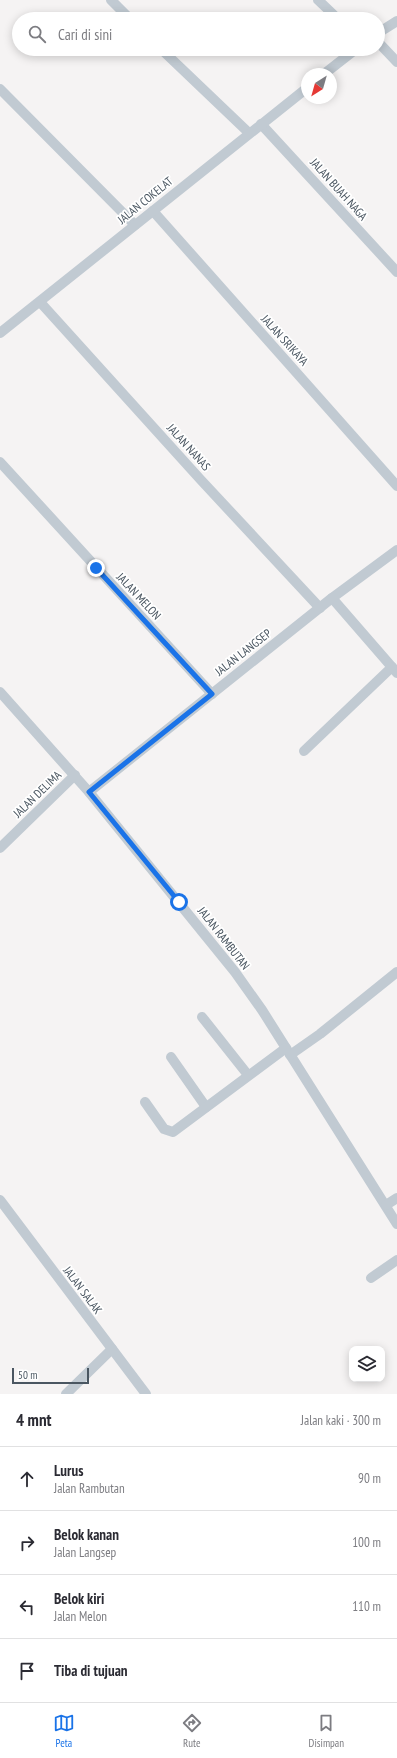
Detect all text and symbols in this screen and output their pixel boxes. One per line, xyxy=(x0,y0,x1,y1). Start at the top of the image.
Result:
search box xyxy=(12,12,385,56)
icon: search xyxy=(26,23,48,45)
text: Cari di sini xyxy=(58,25,112,44)
north arrow xyxy=(301,68,337,104)
street label: JALAN BUAH NAGA xyxy=(307,154,371,223)
street label: JALAN COKELAT xyxy=(114,173,176,227)
street label: JALAN SRIKAYA xyxy=(258,311,312,369)
street label: JALAN NANAS xyxy=(163,420,214,473)
route end xyxy=(87,559,105,577)
street label: JALAN MELON xyxy=(113,569,164,622)
street label: JALAN LANGSEP xyxy=(211,625,275,679)
street label: JALAN DELIMA xyxy=(9,767,64,821)
route start xyxy=(170,893,188,911)
street label: JALAN RAMBUTAN xyxy=(194,903,253,973)
street label: JALAN SALAK xyxy=(60,1262,106,1317)
map controls xyxy=(349,1346,385,1382)
button: layers xyxy=(349,1346,385,1382)
scale bar xyxy=(12,1366,89,1385)
text: 50 m xyxy=(18,1368,37,1382)
text: 4 mnt xyxy=(16,1409,51,1431)
text: Jalan kaki · 300 m xyxy=(301,1412,381,1429)
text: Lurus xyxy=(54,1461,83,1480)
icon: ahead xyxy=(16,1468,38,1490)
text: 90 m xyxy=(358,1470,381,1487)
text: Jalan Rambutan xyxy=(54,1480,125,1497)
text: Belok kanan xyxy=(54,1525,119,1544)
icon: right xyxy=(16,1532,38,1554)
text: 100 m xyxy=(352,1534,381,1551)
text: Jalan Langsep xyxy=(54,1544,116,1561)
text: Belok kiri xyxy=(54,1589,104,1608)
icon: left xyxy=(16,1596,38,1618)
text: 110 m xyxy=(352,1598,381,1615)
text: Jalan Melon xyxy=(54,1608,107,1625)
icon: arrive xyxy=(16,1660,38,1682)
text: Tiba di tujuan xyxy=(54,1661,128,1680)
tab: Peta xyxy=(53,1712,75,1750)
tab: Rute xyxy=(181,1712,203,1750)
tab: Disimpan xyxy=(309,1712,344,1750)

